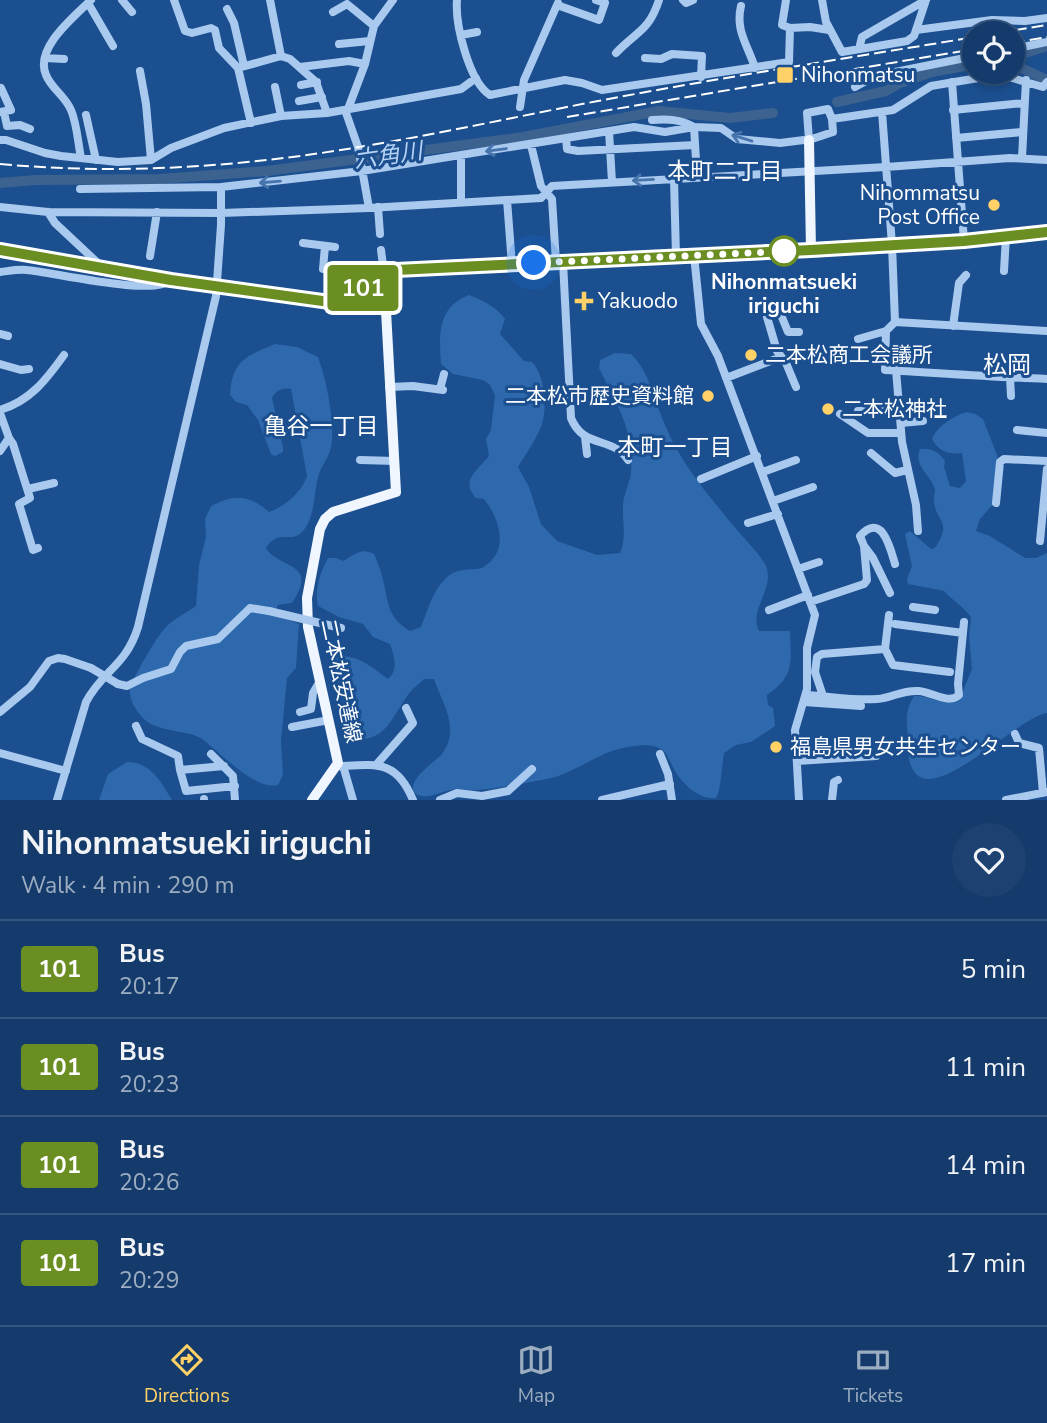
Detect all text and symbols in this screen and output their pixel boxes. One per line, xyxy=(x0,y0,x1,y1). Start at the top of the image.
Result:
map controls xyxy=(962,21,1025,84)
button: locate xyxy=(962,21,1025,84)
place label: Nihonmatsu xyxy=(801,61,915,89)
marker: Nihonmatsu xyxy=(775,65,795,85)
one-way arrow xyxy=(731,130,753,143)
water label: 六角川 xyxy=(352,135,427,176)
one-way arrow xyxy=(485,144,507,157)
district label: 本町二丁目 xyxy=(668,156,783,187)
one-way arrow xyxy=(632,174,655,187)
one-way arrow xyxy=(260,176,282,189)
place label: Nihommatsu Post Office xyxy=(860,179,980,231)
marker: Nihommatsu Post Office xyxy=(986,197,1002,213)
marker: Nihonmatsueki iriguchi xyxy=(769,236,799,266)
your location xyxy=(516,245,551,280)
line badge: 101 xyxy=(323,265,403,311)
place label: Nihonmatsueki iriguchi xyxy=(711,268,857,320)
text: 101 xyxy=(341,272,385,304)
place label: Yakuodo xyxy=(597,287,678,315)
marker: Yakuodo xyxy=(576,293,592,309)
place label: 二本松商工会議所 xyxy=(765,341,933,369)
marker: 二本松商工会議所 xyxy=(743,347,759,363)
district label: 松岡 xyxy=(983,349,1031,381)
place label: 二本松市歴史資料館 xyxy=(505,382,694,410)
marker: 二本松市歴史資料館 xyxy=(700,388,716,404)
place label: 二本松神社 xyxy=(842,395,947,423)
marker: 二本松神社 xyxy=(820,401,836,417)
district label: 亀谷一丁目 xyxy=(264,411,379,442)
district label: 本町一丁目 xyxy=(618,432,733,463)
street label: 二本松安達線 xyxy=(314,616,368,746)
place label: 福島県男女共生センター xyxy=(790,733,1021,761)
marker: 福島県男女共生センター xyxy=(768,739,784,755)
text: Nihonmatsueki iriguchi xyxy=(21,821,372,866)
button: heart xyxy=(952,823,1026,897)
text: Walk · 4 min · 290 m xyxy=(21,870,234,901)
text: Bus xyxy=(119,936,165,971)
text: 5 min xyxy=(961,952,1026,987)
text: 101 xyxy=(38,953,81,985)
text: 20:17 xyxy=(119,971,179,1002)
text: Bus xyxy=(119,1034,165,1069)
text: 11 min xyxy=(945,1050,1026,1085)
text: 101 xyxy=(38,1051,81,1083)
text: 20:23 xyxy=(119,1069,179,1100)
text: Bus xyxy=(119,1132,165,1167)
text: 14 min xyxy=(945,1148,1026,1183)
text: 101 xyxy=(38,1149,81,1181)
text: 20:26 xyxy=(119,1167,179,1198)
text: Bus xyxy=(119,1230,165,1265)
text: 17 min xyxy=(945,1246,1026,1281)
text: 101 xyxy=(38,1247,81,1279)
text: 20:29 xyxy=(119,1265,179,1296)
tab: Directions xyxy=(144,1341,230,1409)
tab: Map xyxy=(517,1341,555,1409)
tab: Tickets xyxy=(843,1341,903,1409)

